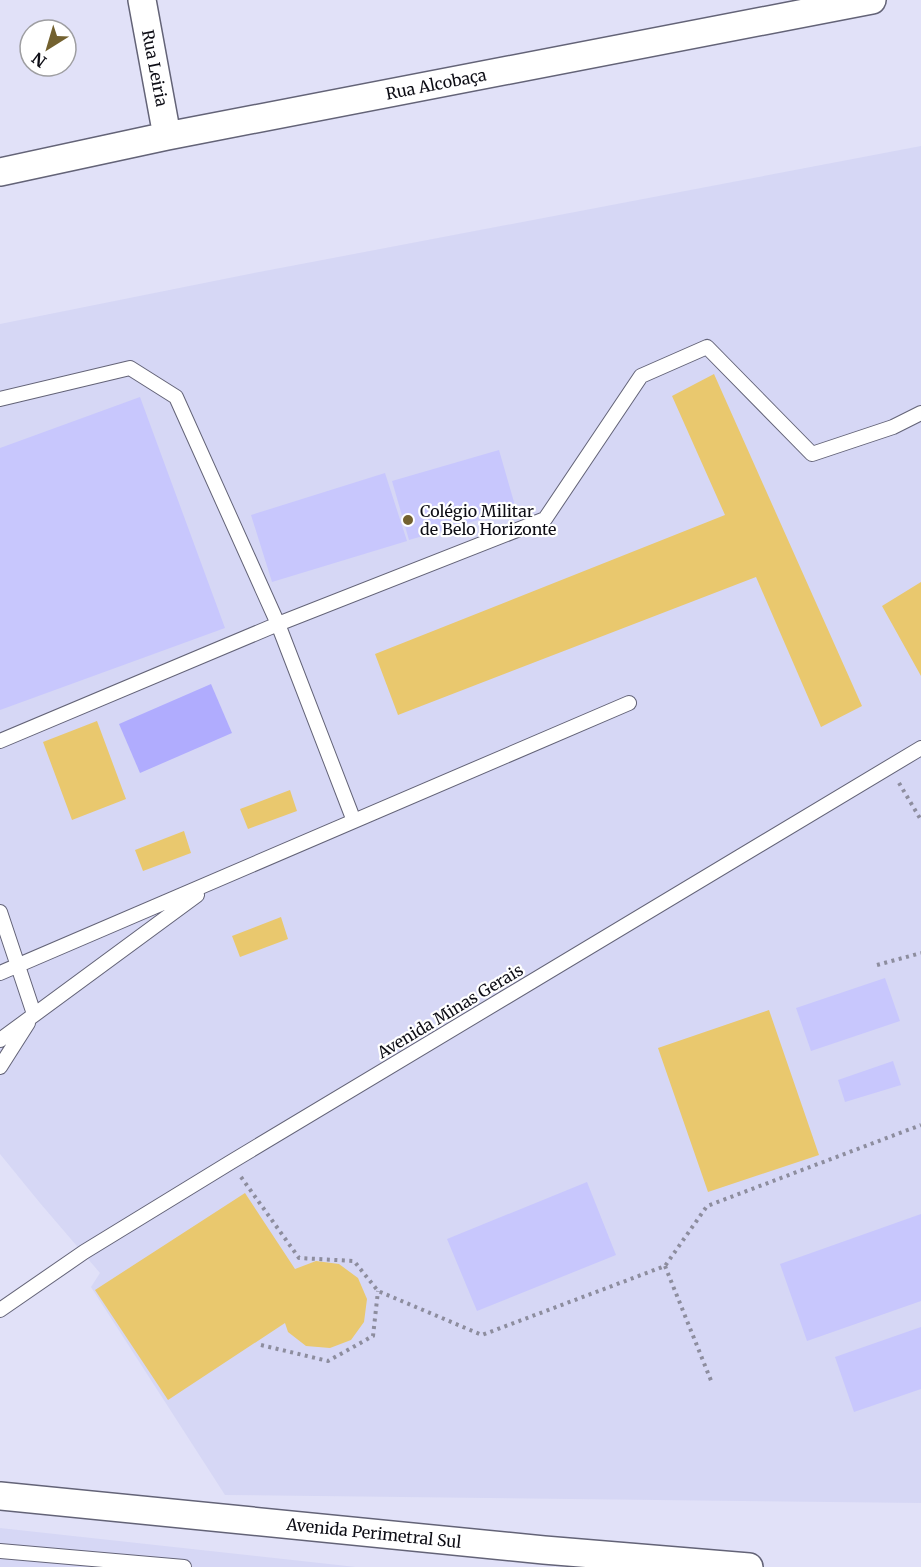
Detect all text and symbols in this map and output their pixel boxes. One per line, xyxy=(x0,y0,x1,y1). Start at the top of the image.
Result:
north arrow xyxy=(18,18,78,78)
street label: Rua Leiria xyxy=(138,28,172,109)
text: N xyxy=(28,48,50,72)
street label: Rua Alcobaça xyxy=(384,64,488,104)
place label: Colégio Militar de Belo Horizonte xyxy=(420,501,556,539)
marker: Colégio Militar de Belo Horizonte xyxy=(401,513,415,527)
street label: Avenida Minas Gerais xyxy=(373,960,527,1063)
street label: Avenida Perimetral Sul xyxy=(285,1514,462,1552)

